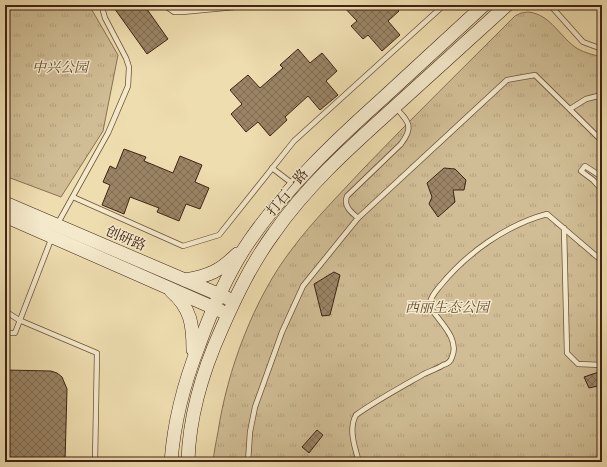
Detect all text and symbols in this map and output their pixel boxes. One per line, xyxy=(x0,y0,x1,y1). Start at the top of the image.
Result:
park label: 中兴公园 xyxy=(32,59,90,77)
street label: 打石一路 xyxy=(263,165,313,220)
street label: 创研路 xyxy=(103,222,148,255)
park label: 西丽生态公园 xyxy=(405,299,491,317)

